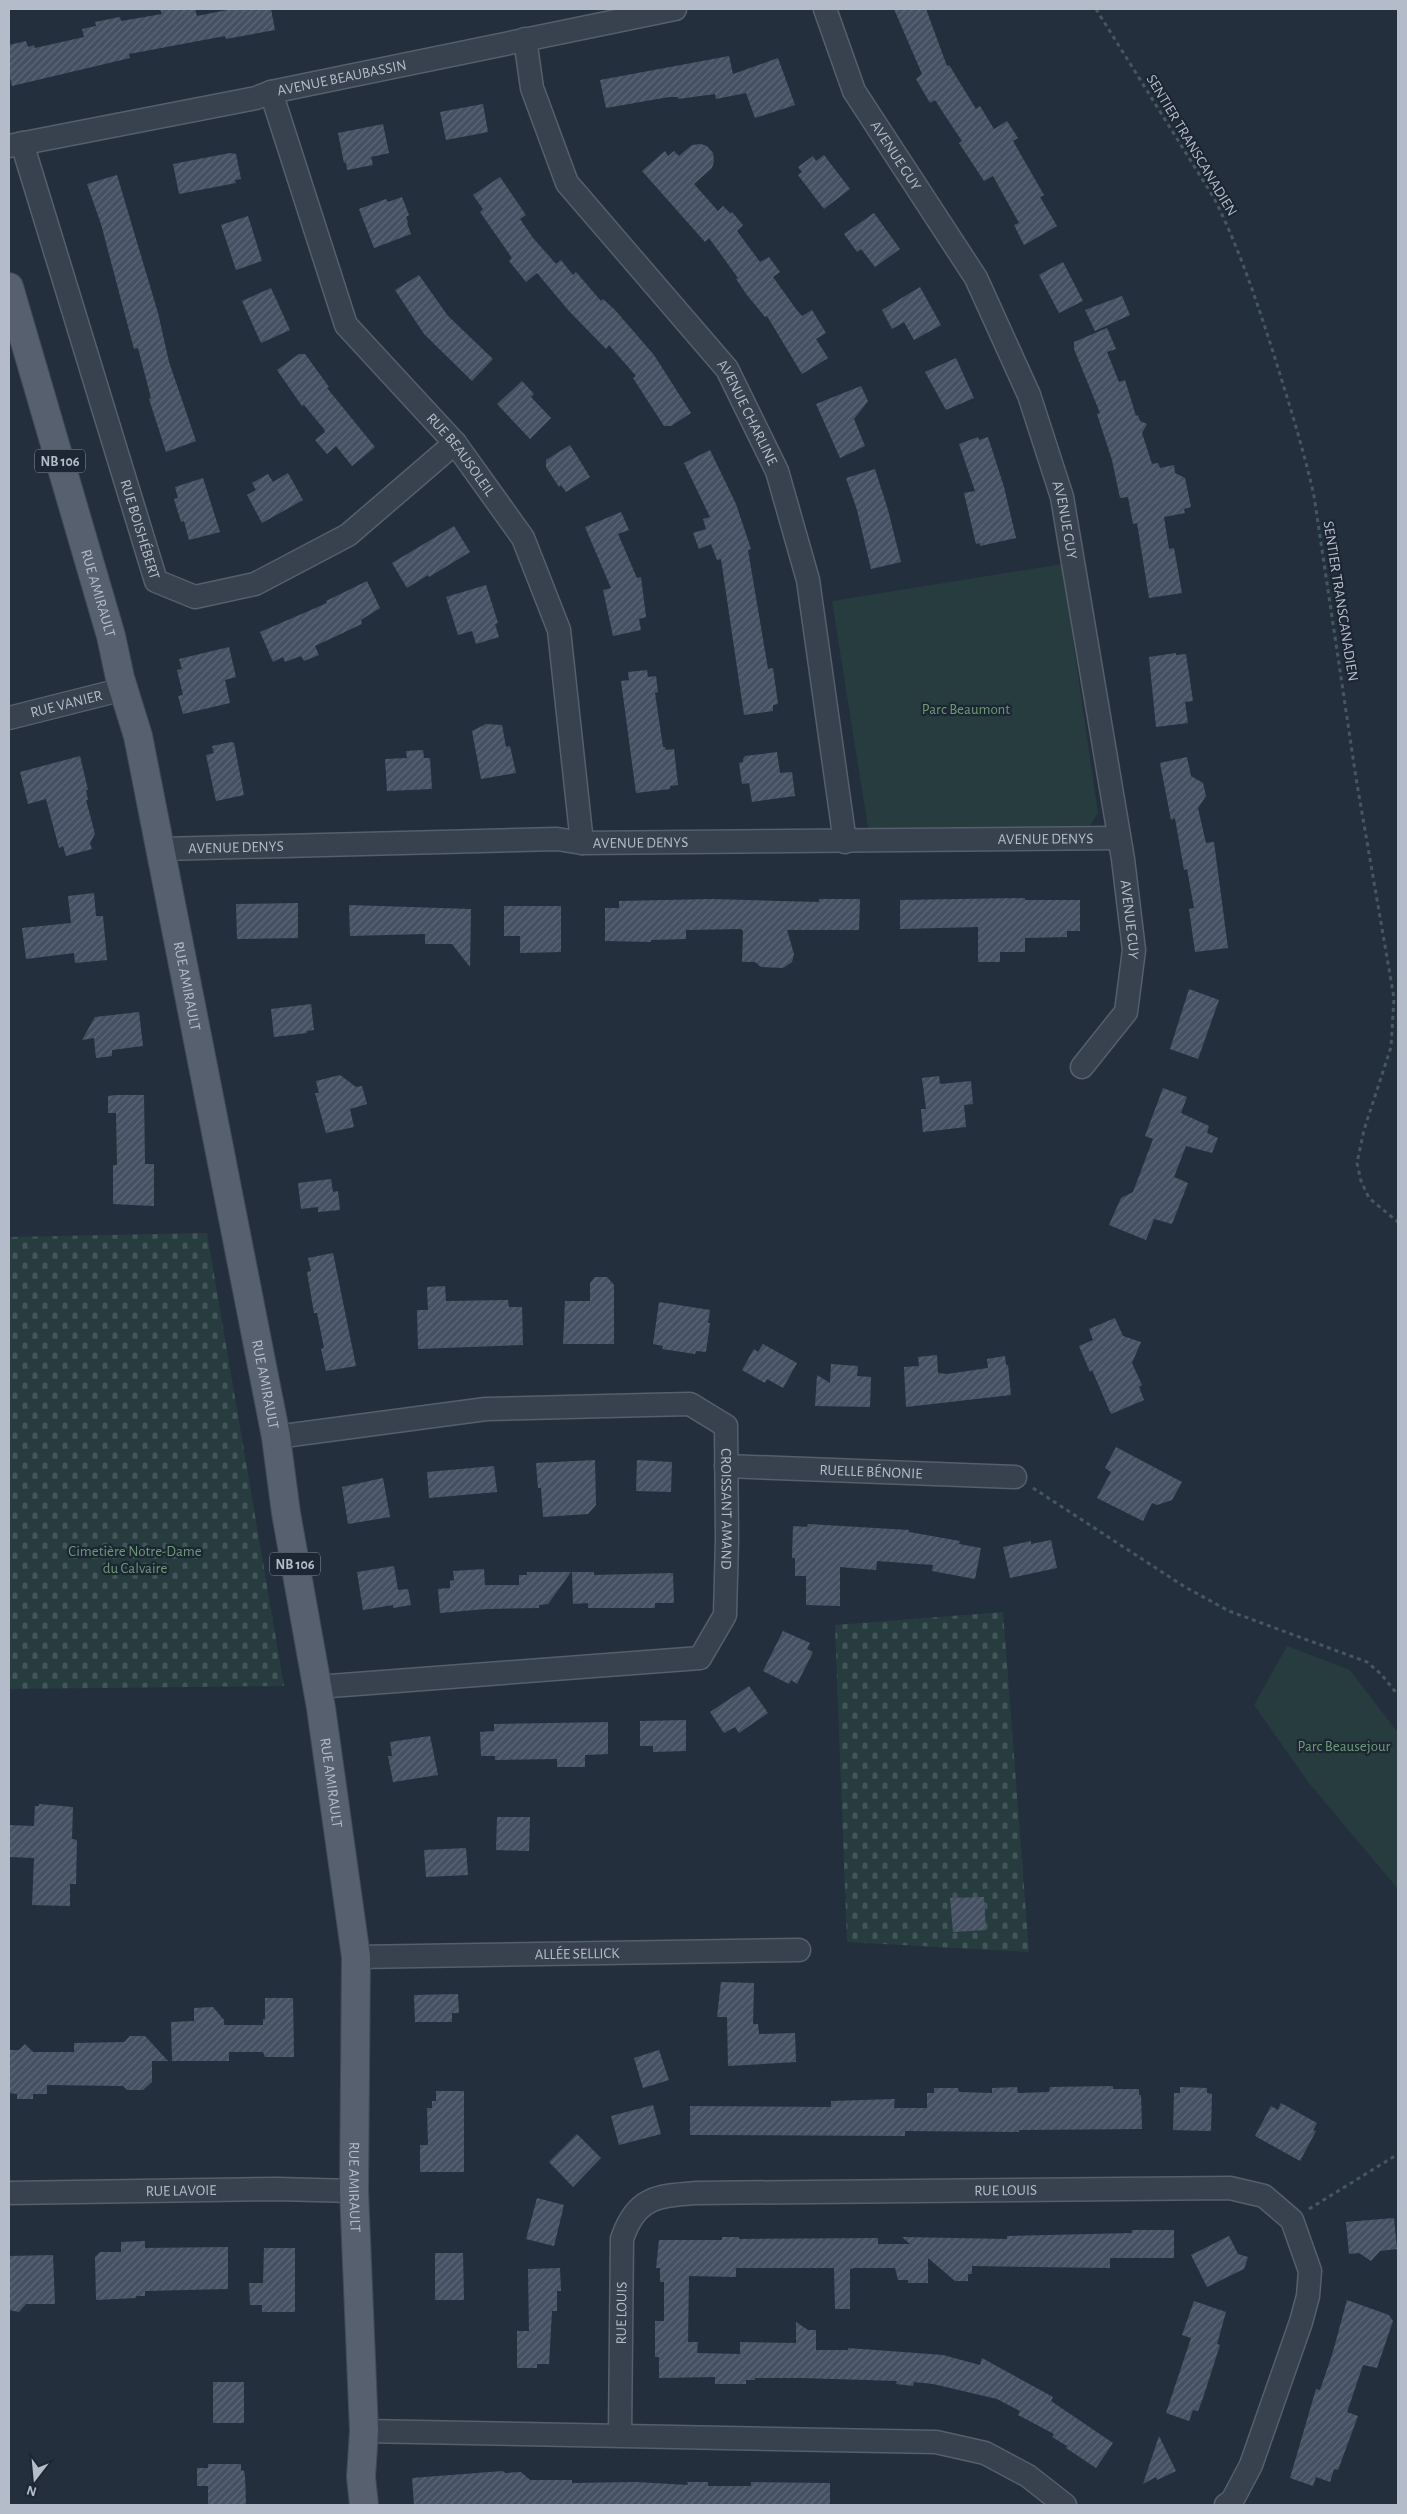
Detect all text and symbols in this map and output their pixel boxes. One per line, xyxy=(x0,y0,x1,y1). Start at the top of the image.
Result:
street label: AVENUE BEAUBASSIN xyxy=(276,57,408,99)
street label: SENTIER TRANSCANADIEN xyxy=(1143,72,1240,219)
street label: AVENUE GUY xyxy=(868,118,924,193)
street label: AVENUE CHARLINE xyxy=(714,357,780,468)
street label: RUE BEAUSOLEIL xyxy=(424,411,498,499)
road number: NB 106 xyxy=(35,450,85,472)
street label: RUE BOISHÉBERT xyxy=(117,478,162,582)
street label: AVENUE GUY xyxy=(1049,479,1079,560)
street label: SENTIER TRANSCANADIEN xyxy=(1320,520,1361,682)
street label: RUE AMIRAULT xyxy=(78,548,118,640)
street label: RUE VANIER xyxy=(29,688,104,720)
park label: Parc Beaumont xyxy=(922,702,1010,717)
street label: AVENUE DENYS xyxy=(998,831,1093,847)
street label: AVENUE DENYS xyxy=(593,835,688,851)
street label: AVENUE DENYS xyxy=(188,839,284,856)
street label: AVENUE GUY xyxy=(1118,879,1141,960)
street label: RUE AMIRAULT xyxy=(171,940,203,1033)
street label: RUE AMIRAULT xyxy=(249,1338,281,1431)
street label: CROISSANT AMAND xyxy=(718,1448,734,1570)
street label: RUELLE BÉNONIE xyxy=(819,1463,923,1481)
park label: Cimetière Notre-Dame du Calvaire xyxy=(68,1544,202,1576)
road number: NB 106 xyxy=(270,1552,320,1576)
street label: RUE AMIRAULT xyxy=(317,1737,345,1829)
park label: Parc Beausejour xyxy=(1298,1739,1391,1754)
street label: ALLÉE SELLICK xyxy=(534,1945,620,1962)
street label: RUE AMIRAULT xyxy=(346,2142,363,2233)
street label: RUE LAVOIE xyxy=(145,2183,216,2199)
street label: RUE LOUIS xyxy=(974,2183,1037,2198)
street label: RUE LOUIS xyxy=(614,2281,630,2345)
north arrow xyxy=(10,2454,60,2504)
text: N xyxy=(25,2482,38,2499)

